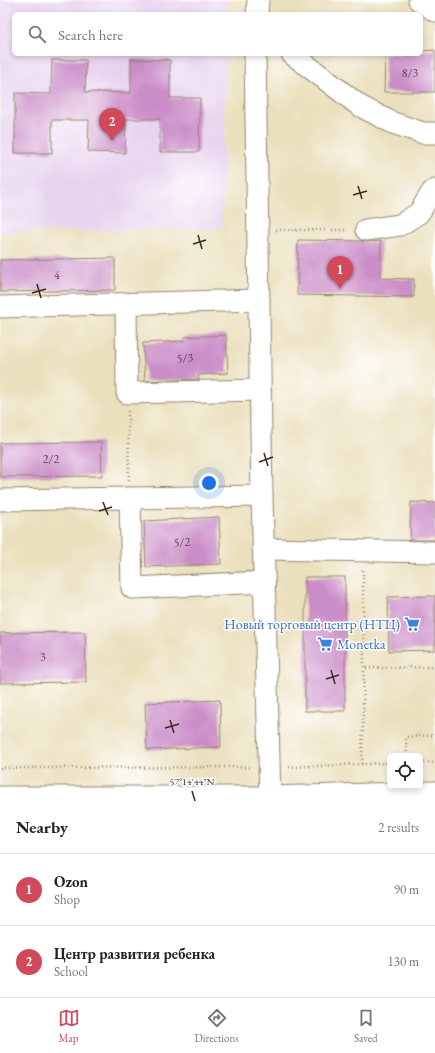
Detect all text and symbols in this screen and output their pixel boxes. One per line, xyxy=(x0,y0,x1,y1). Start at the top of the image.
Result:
search box xyxy=(12,12,423,56)
icon: search xyxy=(26,23,48,45)
text: Search here xyxy=(58,25,123,44)
house number: 8/3 xyxy=(402,65,418,81)
pin: 2 xyxy=(99,108,125,141)
pin: 1 xyxy=(327,256,353,289)
house number: 4 xyxy=(54,267,60,283)
house number: 5/3 xyxy=(177,350,193,366)
house number: 2/2 xyxy=(43,451,59,467)
your location xyxy=(199,473,219,493)
house number: 5/2 xyxy=(174,534,190,550)
place label: Новый торговый центр (НТЦ) xyxy=(224,615,400,633)
supermarket icon: Новый торговый центр (НТЦ) xyxy=(403,615,421,633)
supermarket icon: Monetka xyxy=(316,635,334,653)
place label: Monetka xyxy=(337,635,386,653)
house number: 3 xyxy=(40,649,46,665)
map controls xyxy=(387,753,423,789)
button: locate xyxy=(387,753,423,789)
text: 57°14'44"N xyxy=(170,775,215,788)
text: Nearby xyxy=(16,816,68,838)
text: 2 results xyxy=(378,819,419,836)
text: Ozon xyxy=(54,872,88,891)
text: 1 xyxy=(26,881,32,898)
text: 90 m xyxy=(394,881,419,898)
text: Shop xyxy=(54,891,80,908)
text: Центр развития ребенка xyxy=(54,944,215,963)
text: 2 xyxy=(26,953,32,970)
text: 130 m xyxy=(388,953,419,970)
text: School xyxy=(54,963,88,980)
tab: Map xyxy=(58,1007,80,1045)
tab: Directions xyxy=(195,1007,239,1045)
tab: Saved xyxy=(354,1007,377,1045)

